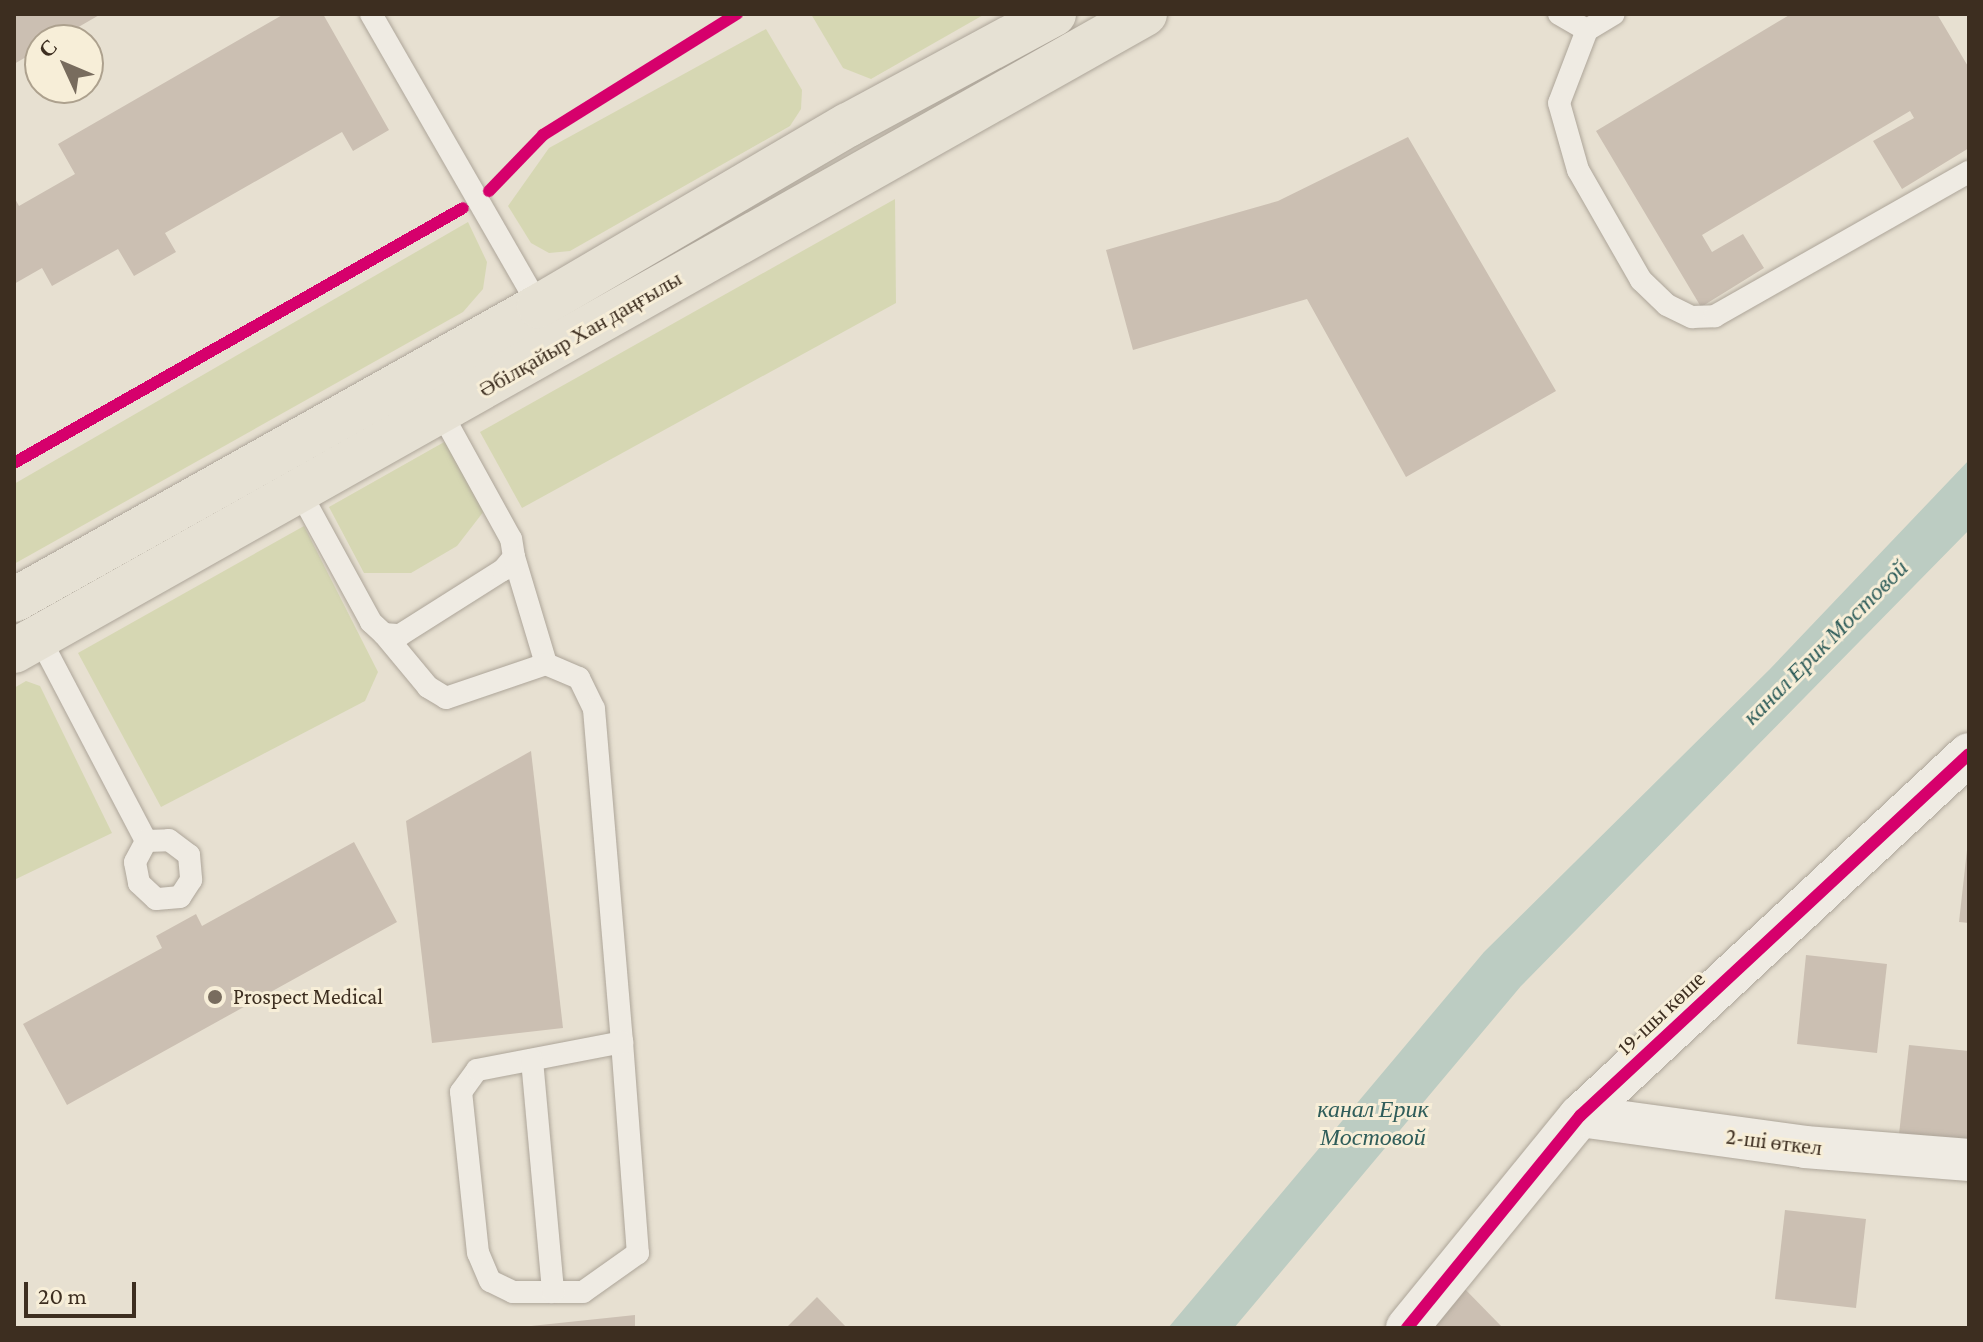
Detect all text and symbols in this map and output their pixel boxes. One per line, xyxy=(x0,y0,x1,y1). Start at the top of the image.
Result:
north arrow xyxy=(24,24,104,104)
text: С xyxy=(33,34,62,63)
street label: Әбілқайыр Хан даңғылы xyxy=(474,265,686,403)
water label: канал Ерик Мостовой xyxy=(1736,553,1914,731)
street label: 19-шы көше xyxy=(1612,966,1710,1060)
place label: Prospect Medical xyxy=(233,984,383,1010)
marker: Prospect Medical xyxy=(204,986,226,1008)
water label: канал Ерик Мостовой xyxy=(1317,1095,1429,1151)
street label: 2-шi өткел xyxy=(1724,1123,1824,1161)
scale bar xyxy=(28,1266,140,1316)
text: 20 m xyxy=(38,1282,87,1309)

